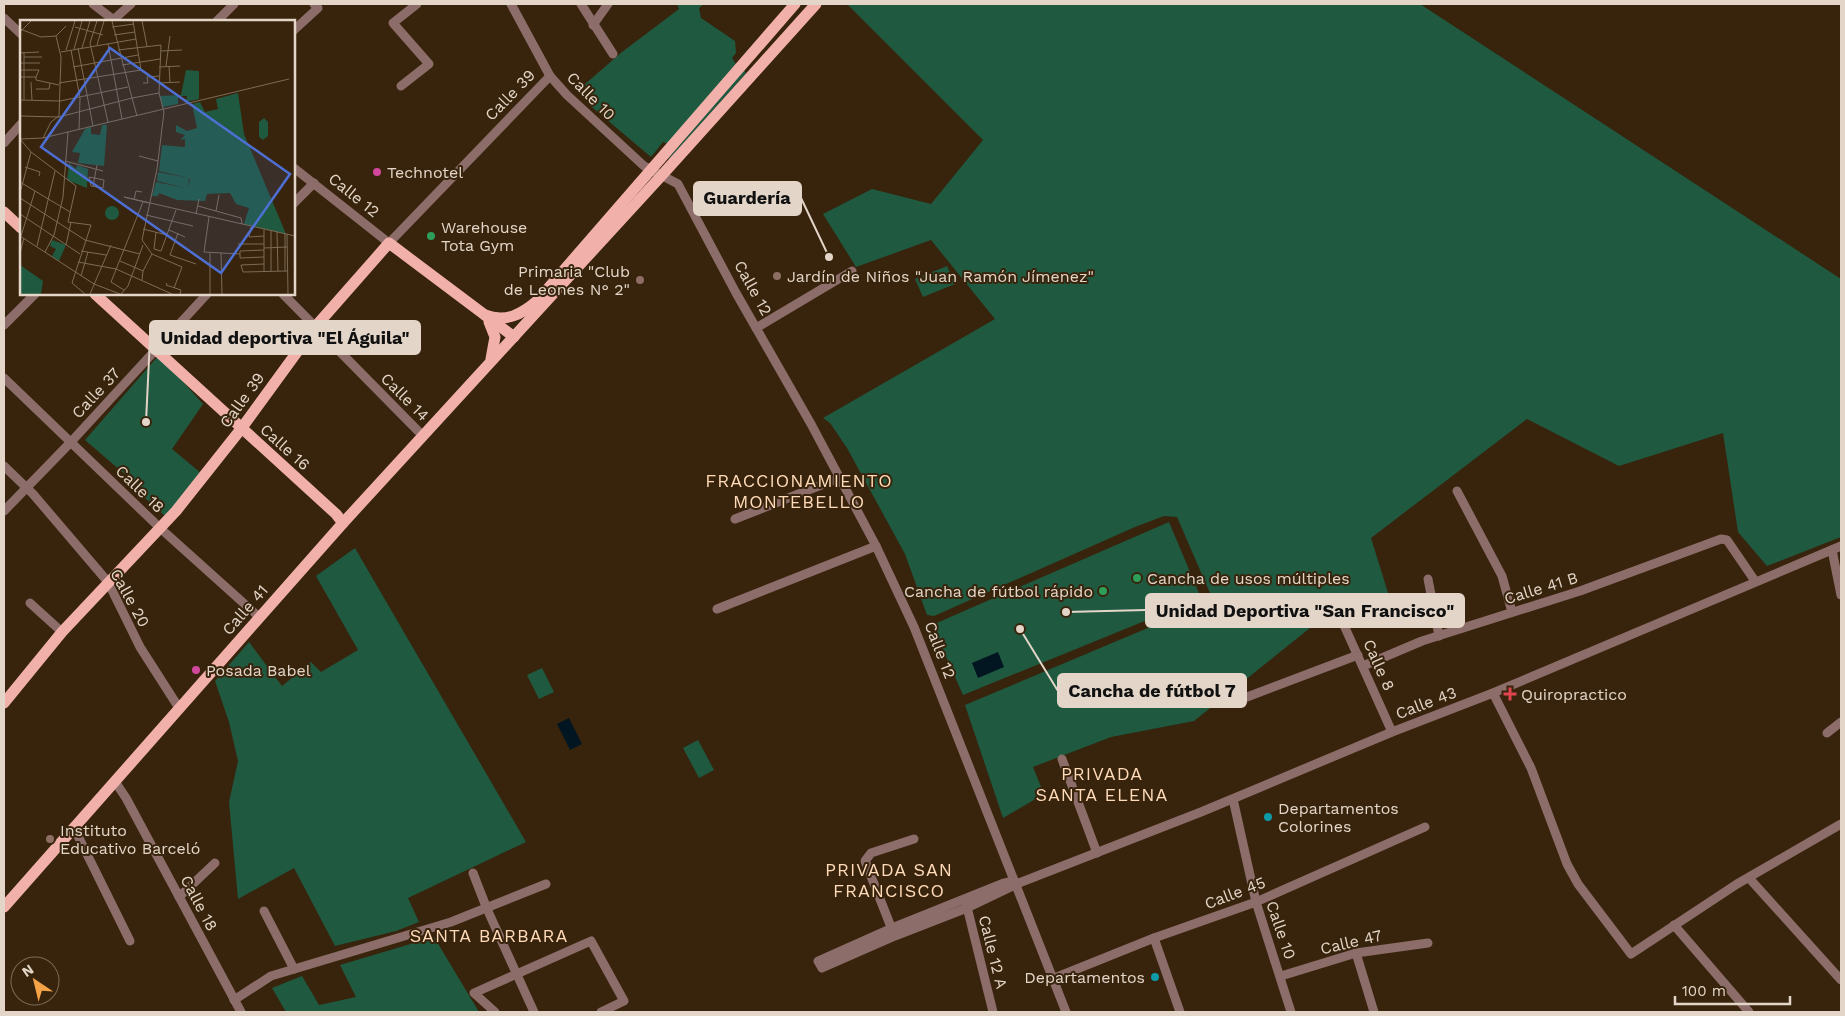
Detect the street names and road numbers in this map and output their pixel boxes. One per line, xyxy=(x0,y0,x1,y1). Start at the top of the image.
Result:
street label: Calle 39 xyxy=(481,65,539,125)
street label: Calle 10 xyxy=(563,68,619,124)
street label: Calle 12 xyxy=(325,169,383,221)
street label: Calle 12 xyxy=(730,257,776,319)
street label: Calle 37 xyxy=(68,364,124,422)
street label: Calle 39 xyxy=(216,369,268,431)
street label: Calle 14 xyxy=(377,369,433,425)
street label: Calle 16 xyxy=(256,420,314,474)
street label: Calle 18 xyxy=(112,461,168,517)
street label: Calle 20 xyxy=(106,565,154,631)
street label: Calle 41 B xyxy=(1502,568,1580,608)
street label: Calle 41 xyxy=(218,581,272,639)
street label: Calle 12 xyxy=(920,619,960,681)
street label: Calle 8 xyxy=(1359,636,1399,694)
street label: Calle 43 xyxy=(1393,683,1459,723)
street label: Calle 18 xyxy=(176,872,222,934)
street label: Calle 45 xyxy=(1202,873,1268,913)
street label: Calle 10 xyxy=(1262,898,1300,962)
street label: Calle 12 A xyxy=(975,913,1011,991)
street label: Calle 47 xyxy=(1318,926,1384,958)

